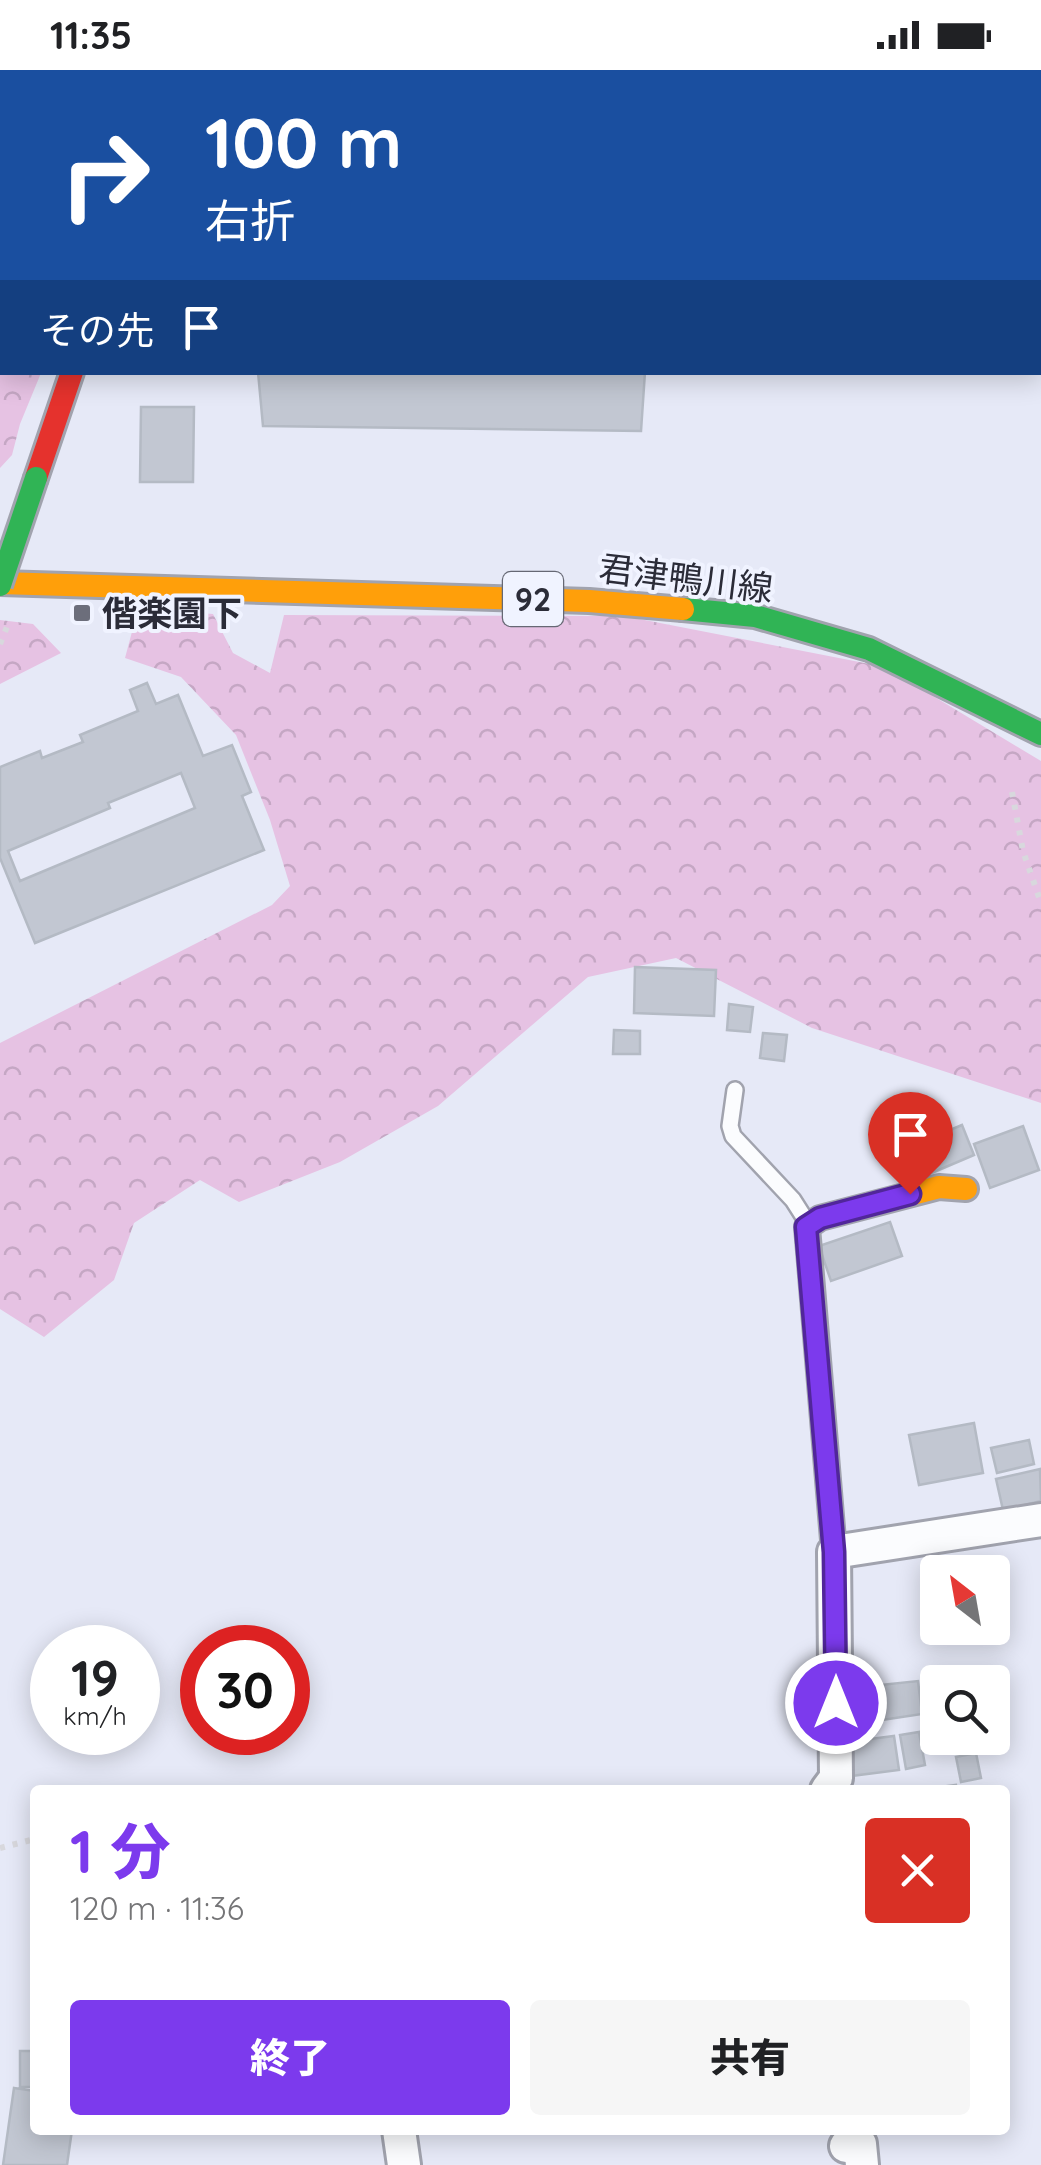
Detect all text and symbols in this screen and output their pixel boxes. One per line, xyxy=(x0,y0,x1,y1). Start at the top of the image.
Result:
text: 11:35 xyxy=(50,11,132,59)
text: 100 m xyxy=(205,98,402,186)
icon: right xyxy=(40,110,170,240)
text: 右折 xyxy=(205,192,295,248)
icon: arrive xyxy=(174,300,229,355)
text: その先 xyxy=(40,306,154,354)
street label: 君津鴨川線 xyxy=(596,545,776,611)
road number: 92 xyxy=(503,572,563,626)
place label: 偕楽園下 xyxy=(102,591,242,635)
marker: 偕楽園下 xyxy=(71,602,93,624)
pin xyxy=(868,1092,953,1195)
icon: arrive xyxy=(883,1107,938,1162)
north arrow xyxy=(920,1555,1010,1645)
map controls xyxy=(920,1555,1010,1755)
speed limit sign: 30 xyxy=(180,1625,310,1755)
text: 19 xyxy=(71,1646,119,1709)
position arrow xyxy=(784,1651,888,1755)
button: search xyxy=(920,1665,1010,1755)
text: km/h xyxy=(63,1700,127,1731)
text: 1 分 xyxy=(70,1813,170,1888)
button: close xyxy=(865,1818,970,1923)
text: 120 m · 11:36 xyxy=(70,1888,244,1928)
button: 終了 xyxy=(70,2000,510,2115)
button: 共有 xyxy=(530,2000,970,2115)

